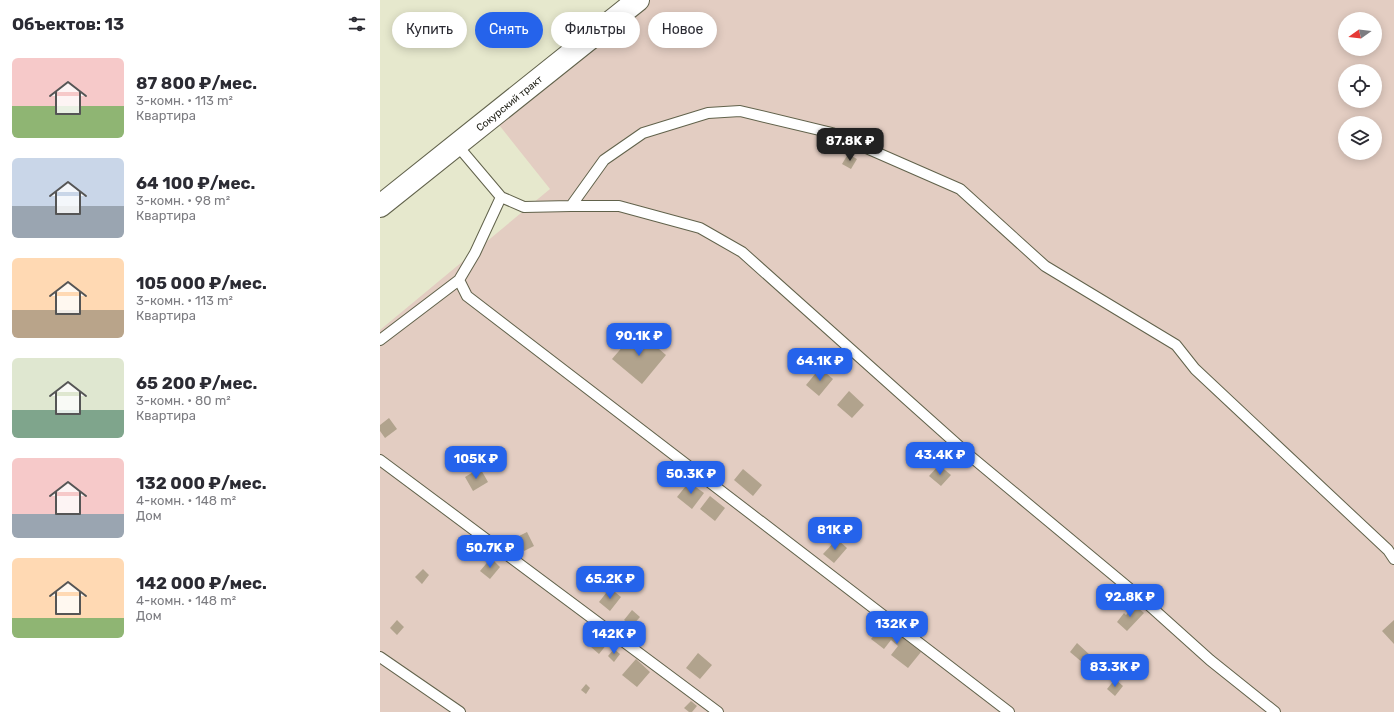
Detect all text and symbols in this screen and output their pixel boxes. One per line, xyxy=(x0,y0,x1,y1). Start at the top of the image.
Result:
chip: Купить xyxy=(392,12,467,48)
chip: Снять xyxy=(475,12,543,48)
chip: Фильтры xyxy=(551,12,640,48)
chip: Новое xyxy=(648,12,717,48)
north arrow xyxy=(1338,12,1382,56)
map controls xyxy=(1338,12,1382,160)
icon: filters xyxy=(346,13,368,35)
text: Объектов: 13 xyxy=(12,14,124,34)
button: locate xyxy=(1338,64,1382,108)
text: 87 800 ₽/мес. xyxy=(136,73,257,93)
street label: Сокурский тракт xyxy=(474,73,545,134)
icon: home xyxy=(44,74,92,122)
text: 3-комн. · 113 m² xyxy=(136,93,233,108)
text: Квартира xyxy=(136,108,196,123)
button: layers xyxy=(1338,116,1382,160)
pin: 87.8K ₽ xyxy=(813,128,887,162)
text: 87.8K ₽ xyxy=(826,133,874,148)
text: 64 100 ₽/мес. xyxy=(136,173,255,193)
icon: home xyxy=(44,174,92,222)
text: 3-комн. · 98 m² xyxy=(136,193,230,208)
text: Квартира xyxy=(136,208,196,223)
text: 105 000 ₽/мес. xyxy=(136,273,267,293)
icon: home xyxy=(44,274,92,322)
text: 3-комн. · 113 m² xyxy=(136,293,233,308)
text: Квартира xyxy=(136,308,196,323)
pin: 90.1K ₽ xyxy=(602,323,676,357)
text: 90.1K ₽ xyxy=(615,328,663,343)
pin: 64.1K ₽ xyxy=(783,348,857,382)
text: 64.1K ₽ xyxy=(796,353,844,368)
text: 65 200 ₽/мес. xyxy=(136,373,257,393)
icon: home xyxy=(44,374,92,422)
text: 3-комн. · 80 m² xyxy=(136,393,231,408)
text: Квартира xyxy=(136,408,196,423)
pin: 43.4K ₽ xyxy=(903,442,977,476)
pin: 105K ₽ xyxy=(443,446,509,480)
text: 43.4K ₽ xyxy=(915,447,965,462)
text: 105K ₽ xyxy=(454,451,498,466)
pin: 50.3K ₽ xyxy=(654,461,728,495)
text: 50.3K ₽ xyxy=(666,466,716,481)
text: 132 000 ₽/мес. xyxy=(136,473,267,493)
icon: home xyxy=(44,474,92,522)
text: 4-комн. · 148 m² xyxy=(136,493,236,508)
text: Дом xyxy=(136,508,162,523)
pin: 81K ₽ xyxy=(807,517,863,551)
text: 81K ₽ xyxy=(817,522,853,537)
pin: 50.7K ₽ xyxy=(453,535,527,569)
text: 50.7K ₽ xyxy=(466,540,514,555)
pin: 65.2K ₽ xyxy=(573,566,647,600)
text: 65.2K ₽ xyxy=(585,571,635,586)
text: 142 000 ₽/мес. xyxy=(136,573,267,593)
icon: home xyxy=(44,574,92,622)
pin: 92.8K ₽ xyxy=(1093,584,1167,618)
text: 92.8K ₽ xyxy=(1105,589,1155,604)
text: 4-комн. · 148 m² xyxy=(136,593,236,608)
text: Дом xyxy=(136,608,162,623)
pin: 132K ₽ xyxy=(864,611,930,645)
text: 132K ₽ xyxy=(875,616,919,631)
pin: 142K ₽ xyxy=(581,621,647,655)
text: 142K ₽ xyxy=(592,626,636,641)
pin: 83.3K ₽ xyxy=(1078,654,1152,688)
text: 83.3K ₽ xyxy=(1090,659,1140,674)

